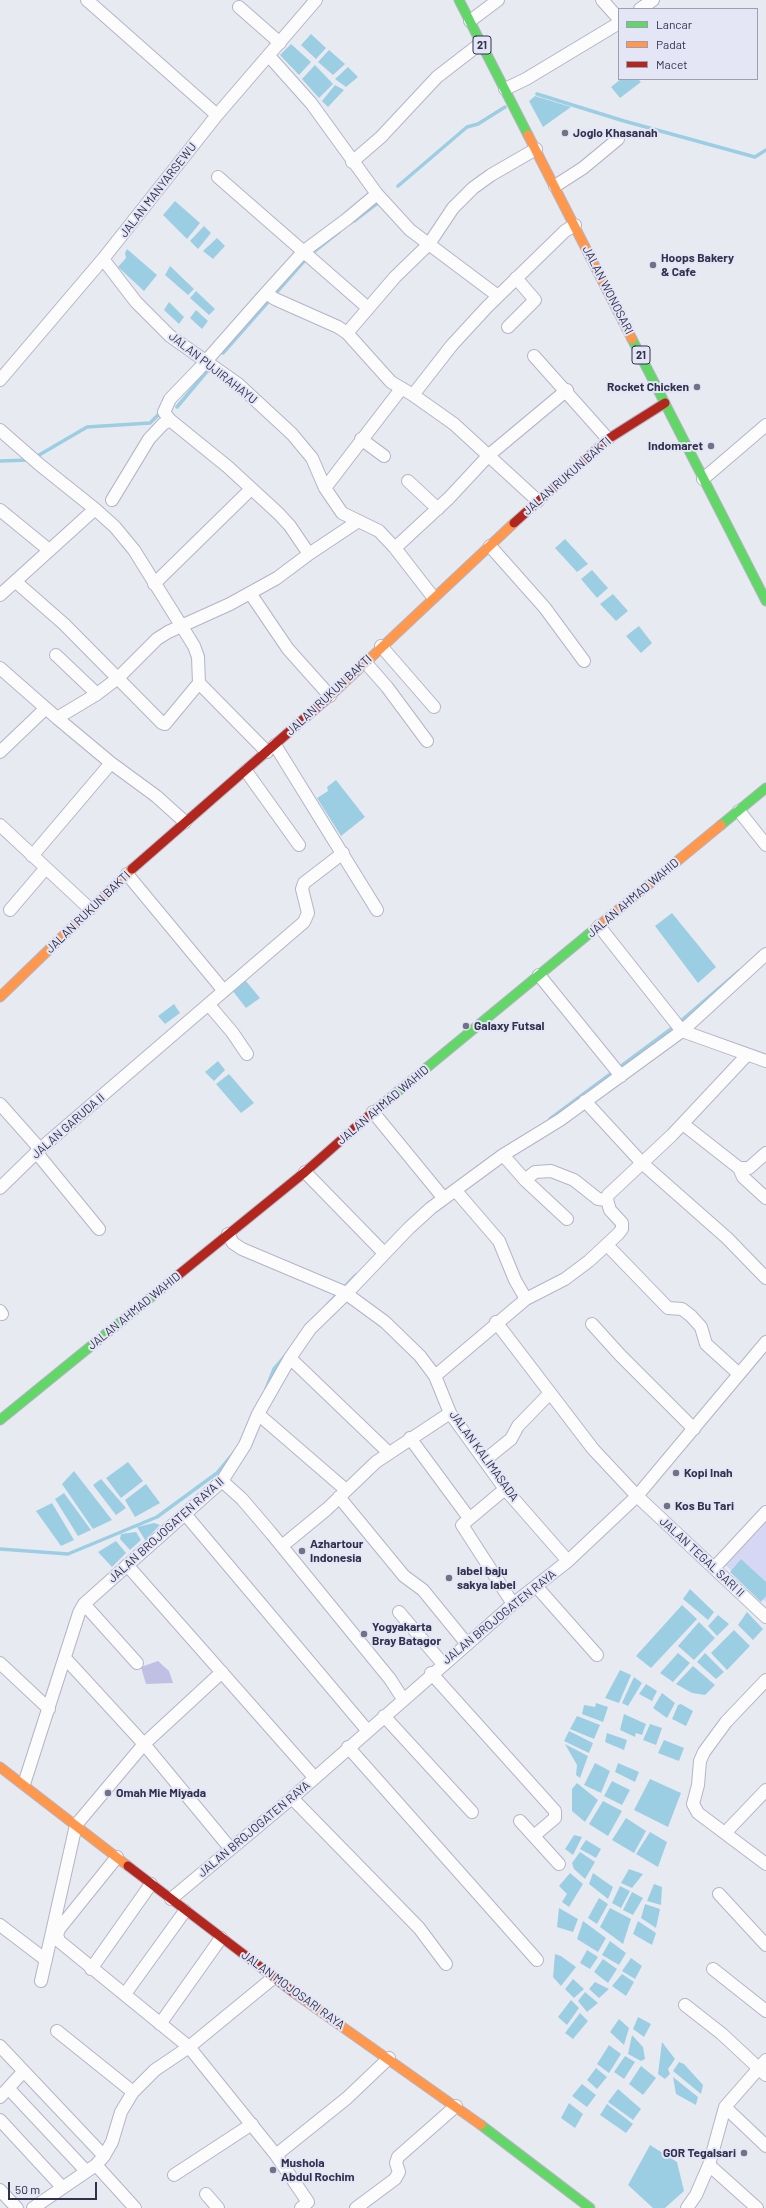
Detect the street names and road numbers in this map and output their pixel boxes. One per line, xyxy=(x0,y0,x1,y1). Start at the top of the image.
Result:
road number: 21 xyxy=(473,36,491,54)
street label: JALAN MANYARSEWU xyxy=(116,140,200,240)
street label: JALAN WONOSARI xyxy=(580,243,636,337)
street label: JALAN PUJIRAHAYU xyxy=(166,329,260,407)
road number: 21 xyxy=(632,346,650,364)
street label: JALAN RUKUN BAKTI xyxy=(520,434,614,518)
street label: JALAN RUKUN BAKTI xyxy=(283,652,375,738)
street label: JALAN AHMAD WAHID xyxy=(584,855,682,941)
street label: JALAN RUKUN BAKTI xyxy=(43,868,133,956)
street label: JALAN AHMAD WAHID xyxy=(334,1062,432,1148)
street label: JALAN GARUDA II xyxy=(29,1090,107,1162)
street label: JALAN AHMAD WAHID xyxy=(85,1269,183,1353)
street label: JALAN KALIMASADA xyxy=(446,1408,522,1504)
street label: JALAN BROJOGATEN RAYA II xyxy=(105,1474,227,1586)
street label: JALAN TEGAL SARI II xyxy=(657,1514,747,1600)
street label: JALAN BROJOGATEN RAYA xyxy=(439,1567,559,1667)
street label: JALAN BROJOGATEN RAYA xyxy=(195,1778,313,1880)
street label: JALAN MOJOSARI RAYA xyxy=(239,1948,347,2032)

